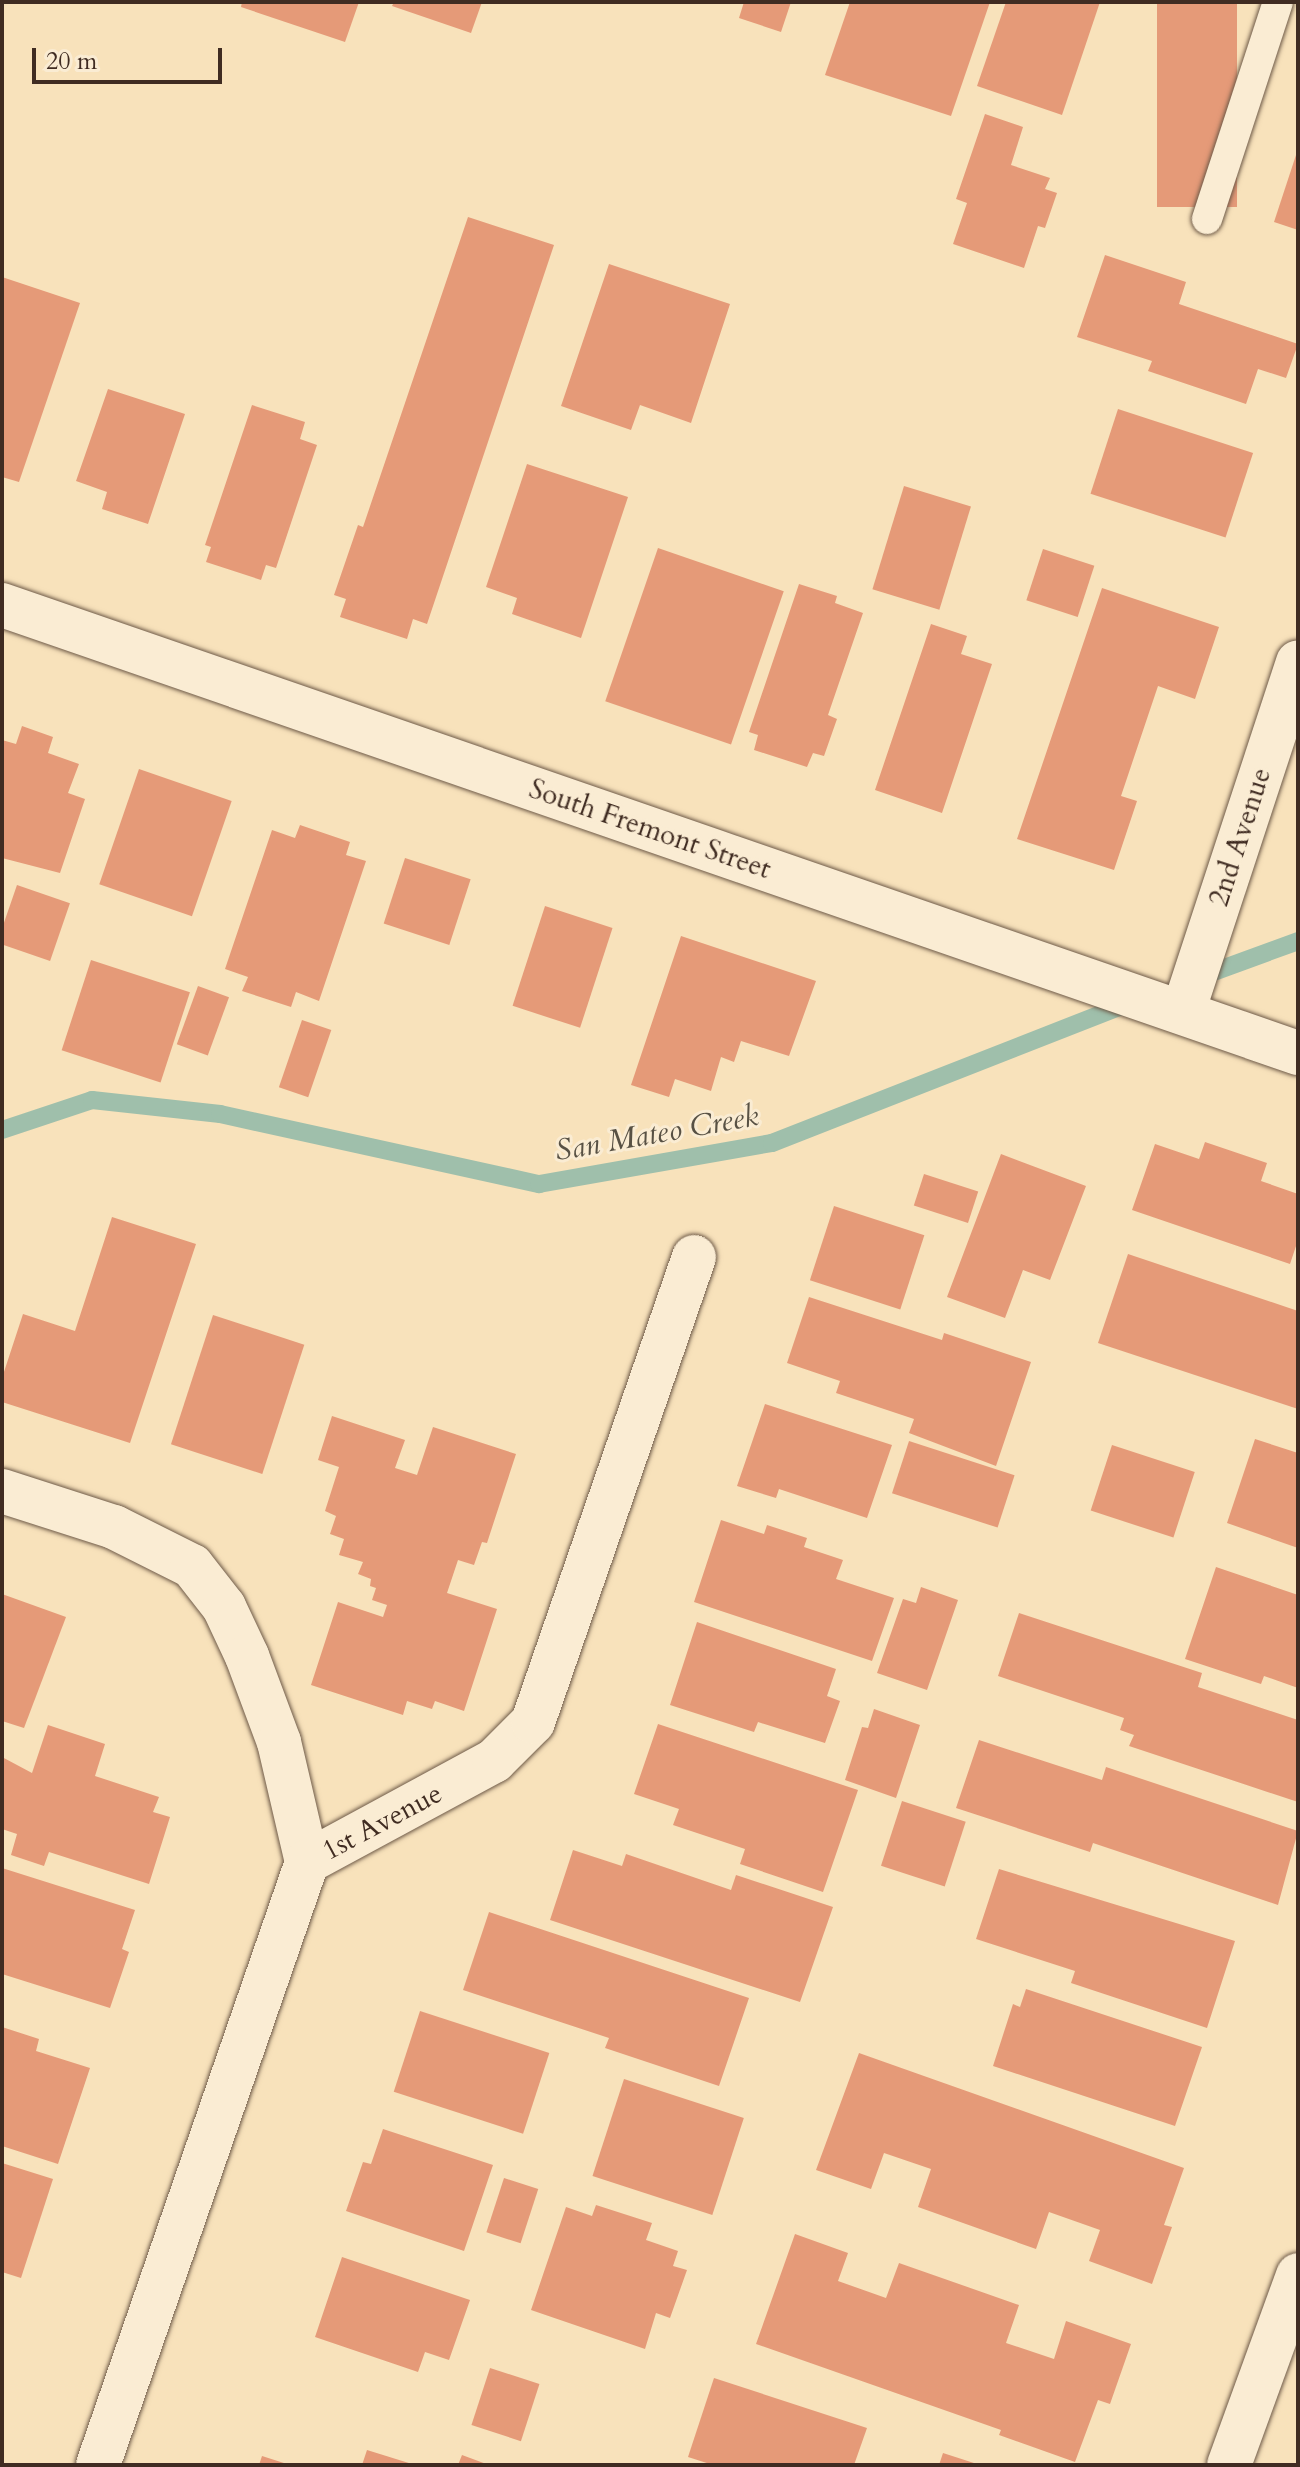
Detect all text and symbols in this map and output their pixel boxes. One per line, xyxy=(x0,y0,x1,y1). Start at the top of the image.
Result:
scale bar xyxy=(36,32,226,82)
text: 20 m xyxy=(46,45,97,78)
street label: 2nd Avenue xyxy=(1202,764,1278,910)
street label: South Fremont Street xyxy=(525,772,775,886)
water label: San Mateo Creek xyxy=(552,1098,762,1170)
street label: 1st Avenue xyxy=(316,1776,448,1868)

